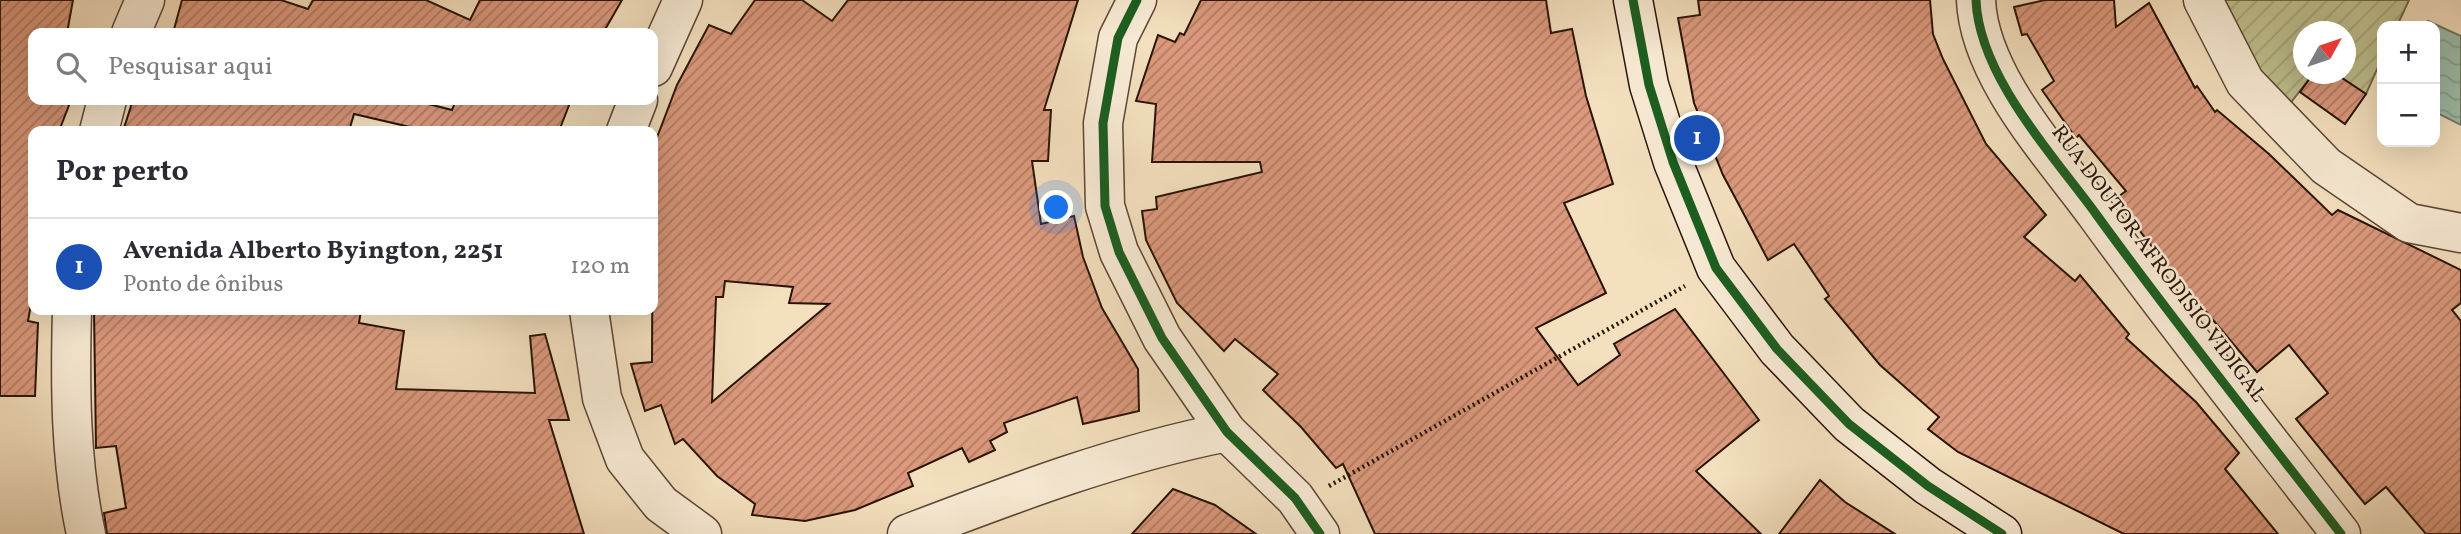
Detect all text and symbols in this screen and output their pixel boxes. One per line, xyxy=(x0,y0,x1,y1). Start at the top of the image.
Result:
north arrow xyxy=(2293,21,2356,84)
map controls xyxy=(2377,21,2440,147)
button: + xyxy=(2377,21,2440,84)
search box xyxy=(28,28,658,105)
icon: search xyxy=(52,48,90,86)
text: Pesquisar aqui xyxy=(108,49,273,85)
button: − xyxy=(2377,84,2440,147)
pin: 1 xyxy=(1674,112,1720,164)
street label: RUA DOUTOR AFRODISIO VIDIGAL xyxy=(2044,119,2272,409)
text: Por perto xyxy=(56,151,189,193)
your location xyxy=(1039,190,1073,224)
text: Avenida Alberto Byington, 2251 xyxy=(123,233,503,269)
text: 1 xyxy=(74,251,84,283)
text: 120 m xyxy=(570,251,630,283)
text: Ponto de ônibus xyxy=(123,269,283,301)

